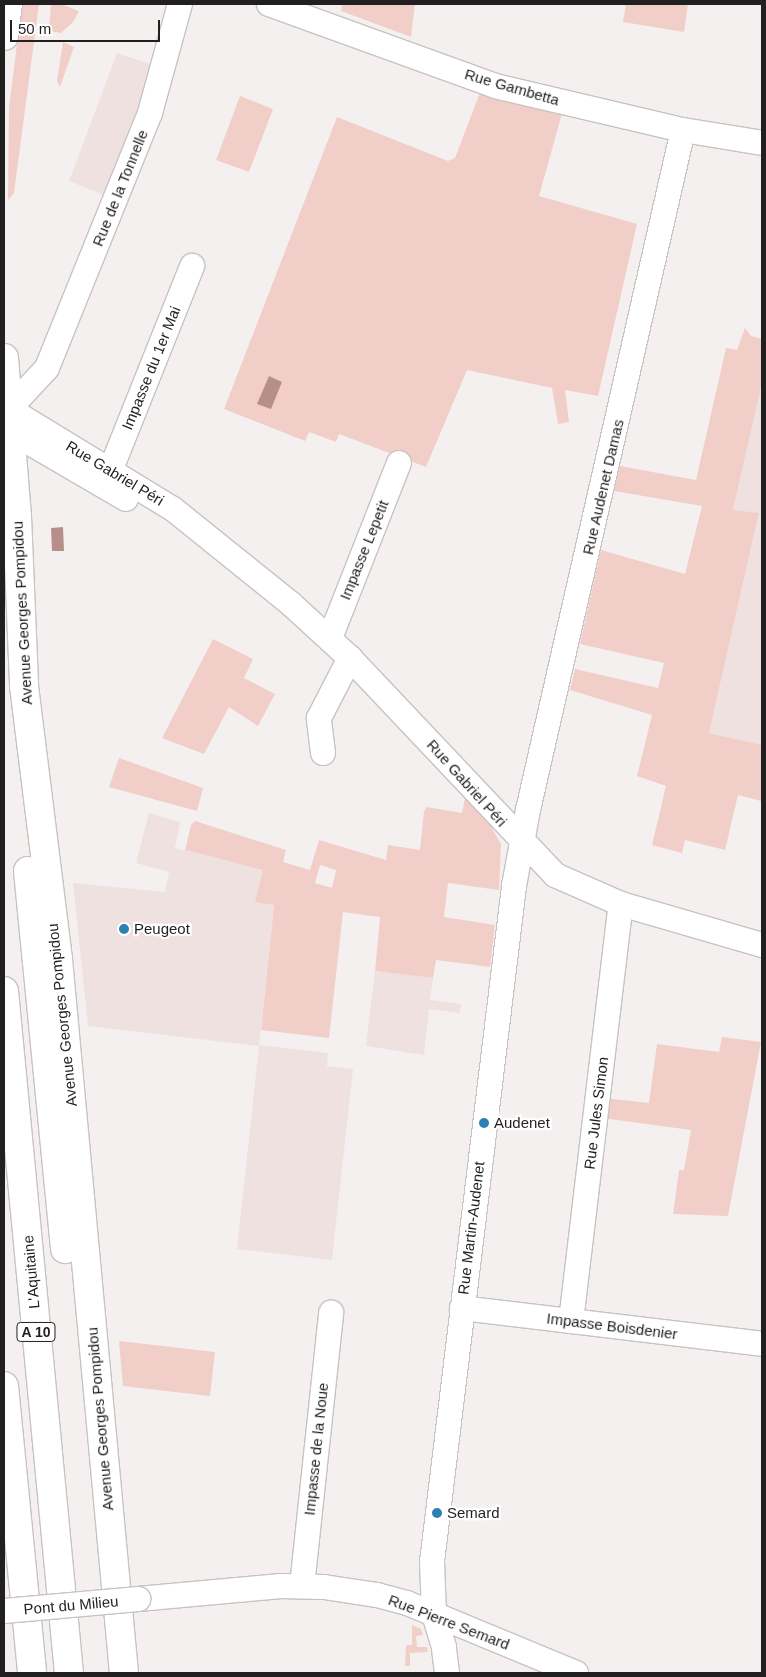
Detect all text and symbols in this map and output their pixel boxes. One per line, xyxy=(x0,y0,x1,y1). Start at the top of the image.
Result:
scale bar xyxy=(12,10,162,42)
text: 50 m xyxy=(18,20,51,37)
street label: Rue Gambetta xyxy=(463,65,561,109)
street label: Rue de la Tonnelle xyxy=(88,127,152,249)
street label: Impasse du 1er Mai xyxy=(118,304,184,432)
street label: Rue Audenet Damas xyxy=(579,417,627,557)
street label: Rue Gabriel Péri xyxy=(63,437,167,509)
street label: Impasse Lepetit xyxy=(336,498,392,602)
street label: Avenue Georges Pompidou xyxy=(8,521,36,705)
street label: Rue Gabriel Péri xyxy=(423,736,511,830)
place label: Peugeot xyxy=(134,920,190,938)
street label: Avenue Georges Pompidou xyxy=(43,923,81,1107)
marker: Peugeot xyxy=(118,923,130,935)
street label: Rue Jules Simon xyxy=(580,1056,612,1170)
place label: Audenet xyxy=(494,1114,550,1132)
marker: Audenet xyxy=(478,1117,490,1129)
street label: Rue Martin-Audenet xyxy=(454,1160,488,1296)
street label: L'Aquitaine xyxy=(19,1234,43,1310)
street label: Impasse Boisdenier xyxy=(546,1309,678,1343)
road number: A 10 xyxy=(16,1320,56,1344)
street label: Avenue Georges Pompidou xyxy=(83,1327,117,1511)
street label: Impasse de la Noue xyxy=(300,1382,332,1516)
place label: Semard xyxy=(447,1504,500,1522)
marker: Semard xyxy=(431,1507,443,1519)
street label: Rue Pierre Semard xyxy=(386,1591,512,1653)
street label: Pont du Milieu xyxy=(23,1592,119,1618)

